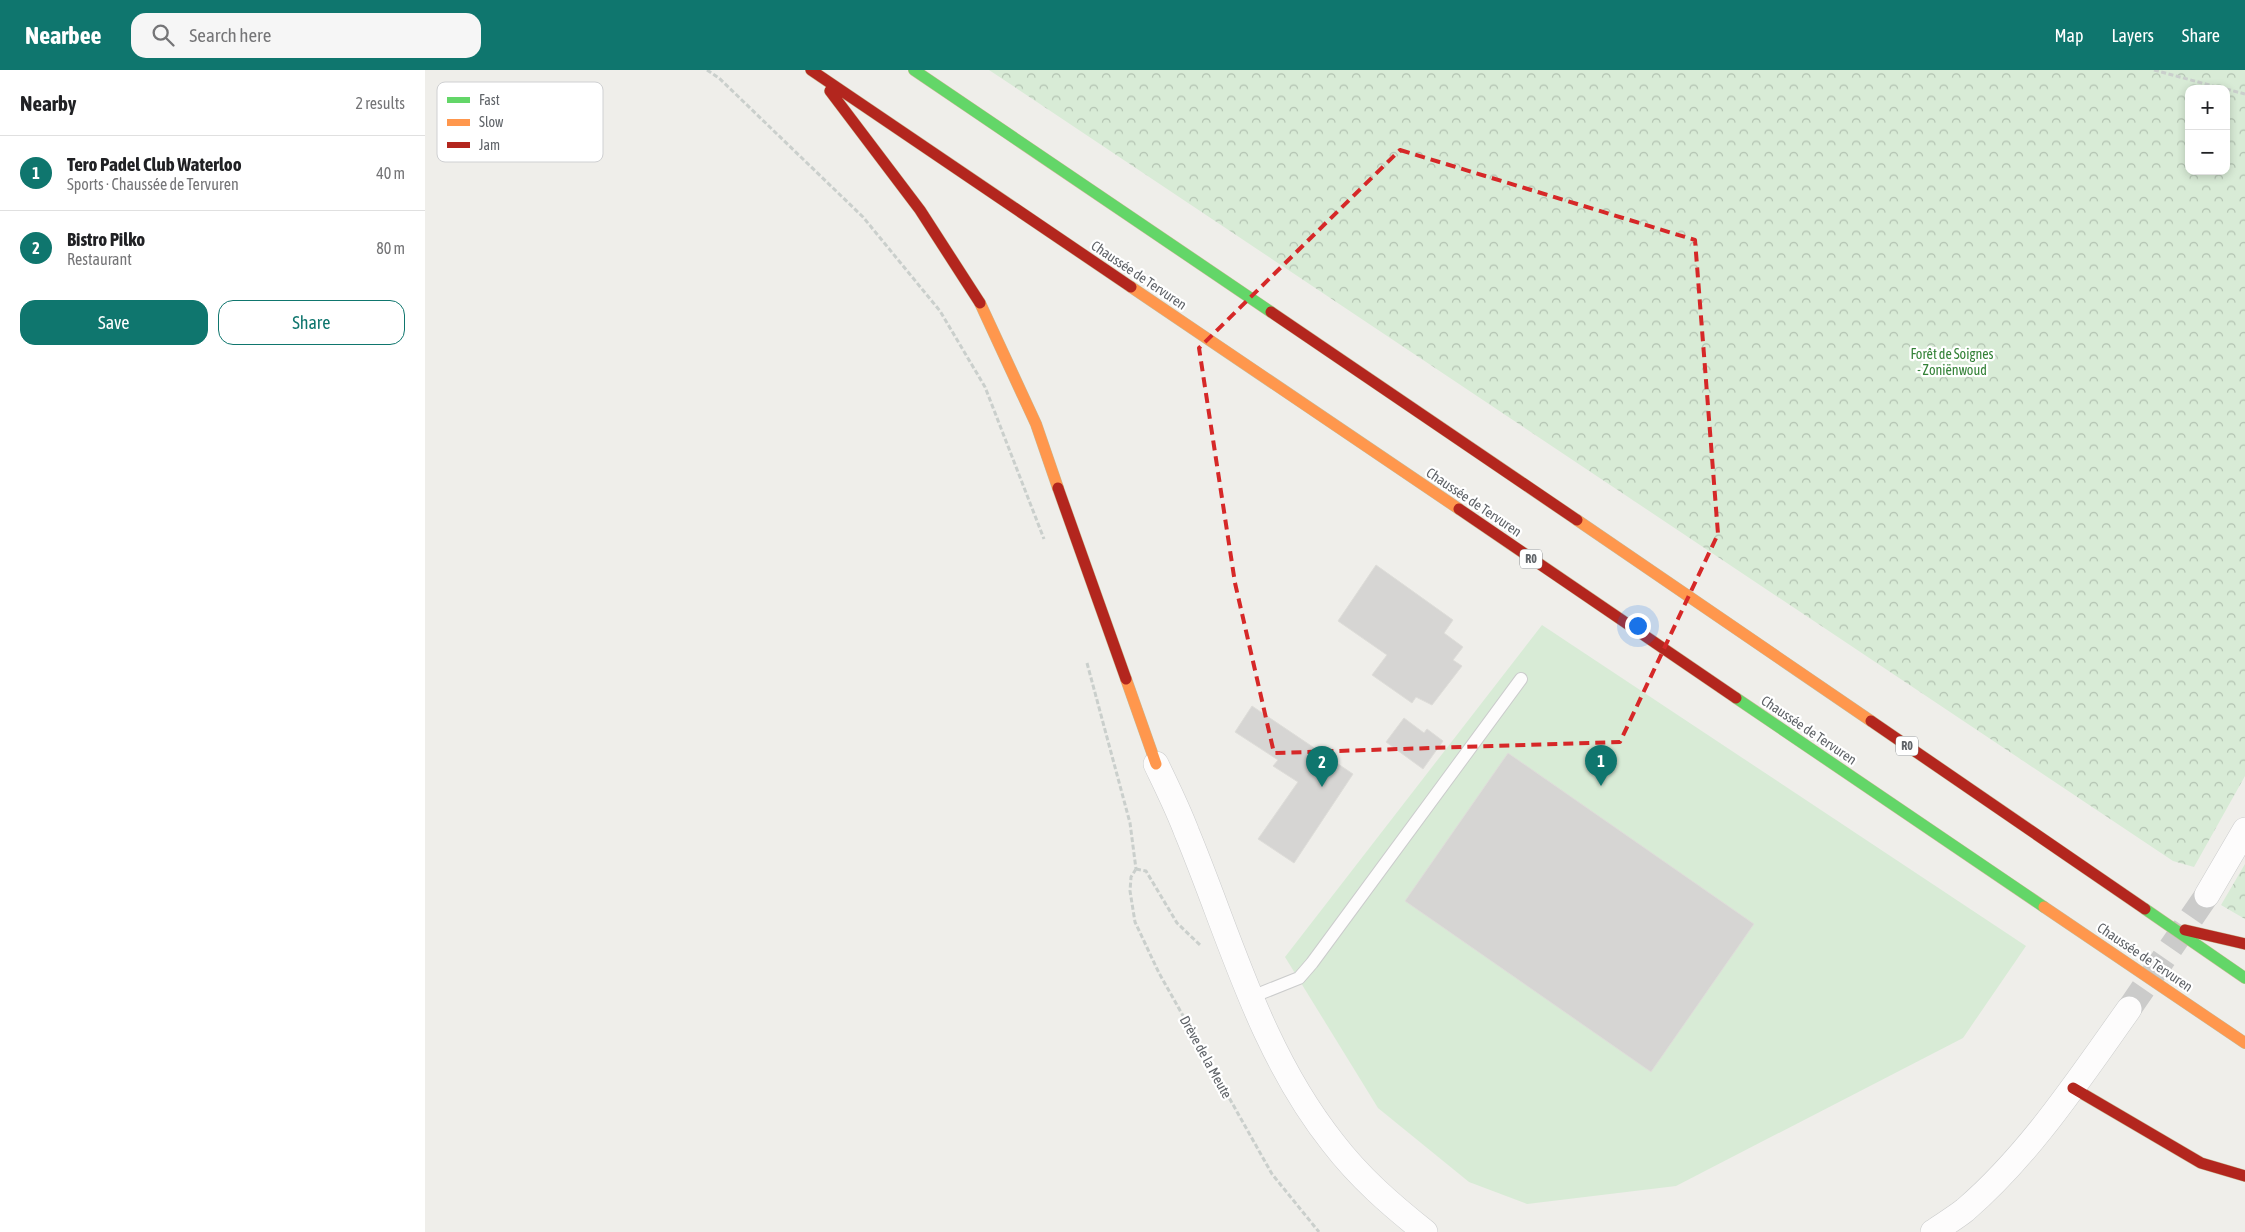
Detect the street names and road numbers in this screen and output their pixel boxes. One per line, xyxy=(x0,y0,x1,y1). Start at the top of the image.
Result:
street label: Chaussée de Tervuren xyxy=(1088,237,1190,313)
street label: Chaussée de Tervuren xyxy=(1423,464,1525,540)
road number: R0 xyxy=(1520,549,1542,568)
street label: Chaussée de Tervuren xyxy=(1758,692,1860,768)
road number: R0 xyxy=(1896,736,1918,756)
street label: Chaussée de Tervuren xyxy=(2094,919,2196,995)
street label: Drève de la Meute xyxy=(1177,1013,1235,1101)

